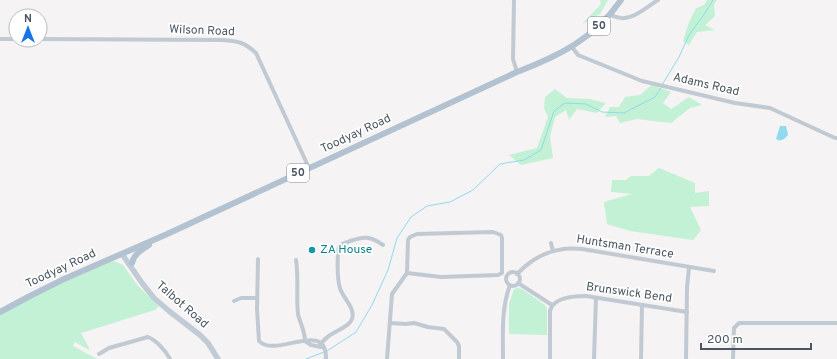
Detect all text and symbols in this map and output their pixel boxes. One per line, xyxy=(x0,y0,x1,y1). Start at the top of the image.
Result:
north arrow xyxy=(8,8,48,48)
text: N xyxy=(24,12,32,26)
road number: 50 xyxy=(588,17,610,35)
street label: Wilson Road xyxy=(169,22,235,40)
street label: Adams Road xyxy=(671,70,741,100)
street label: Toodyay Road xyxy=(318,111,394,157)
road number: 50 xyxy=(287,164,309,182)
street label: Huntsman Terrace xyxy=(575,231,675,263)
place label: ZA House xyxy=(320,242,372,258)
marker: ZA House xyxy=(307,245,317,255)
street label: Toodyay Road xyxy=(23,246,99,292)
street label: Talbot Road xyxy=(152,278,212,332)
street label: Brunswick Bend xyxy=(585,279,673,307)
scale bar xyxy=(701,325,811,351)
text: 200 m xyxy=(707,332,743,348)

